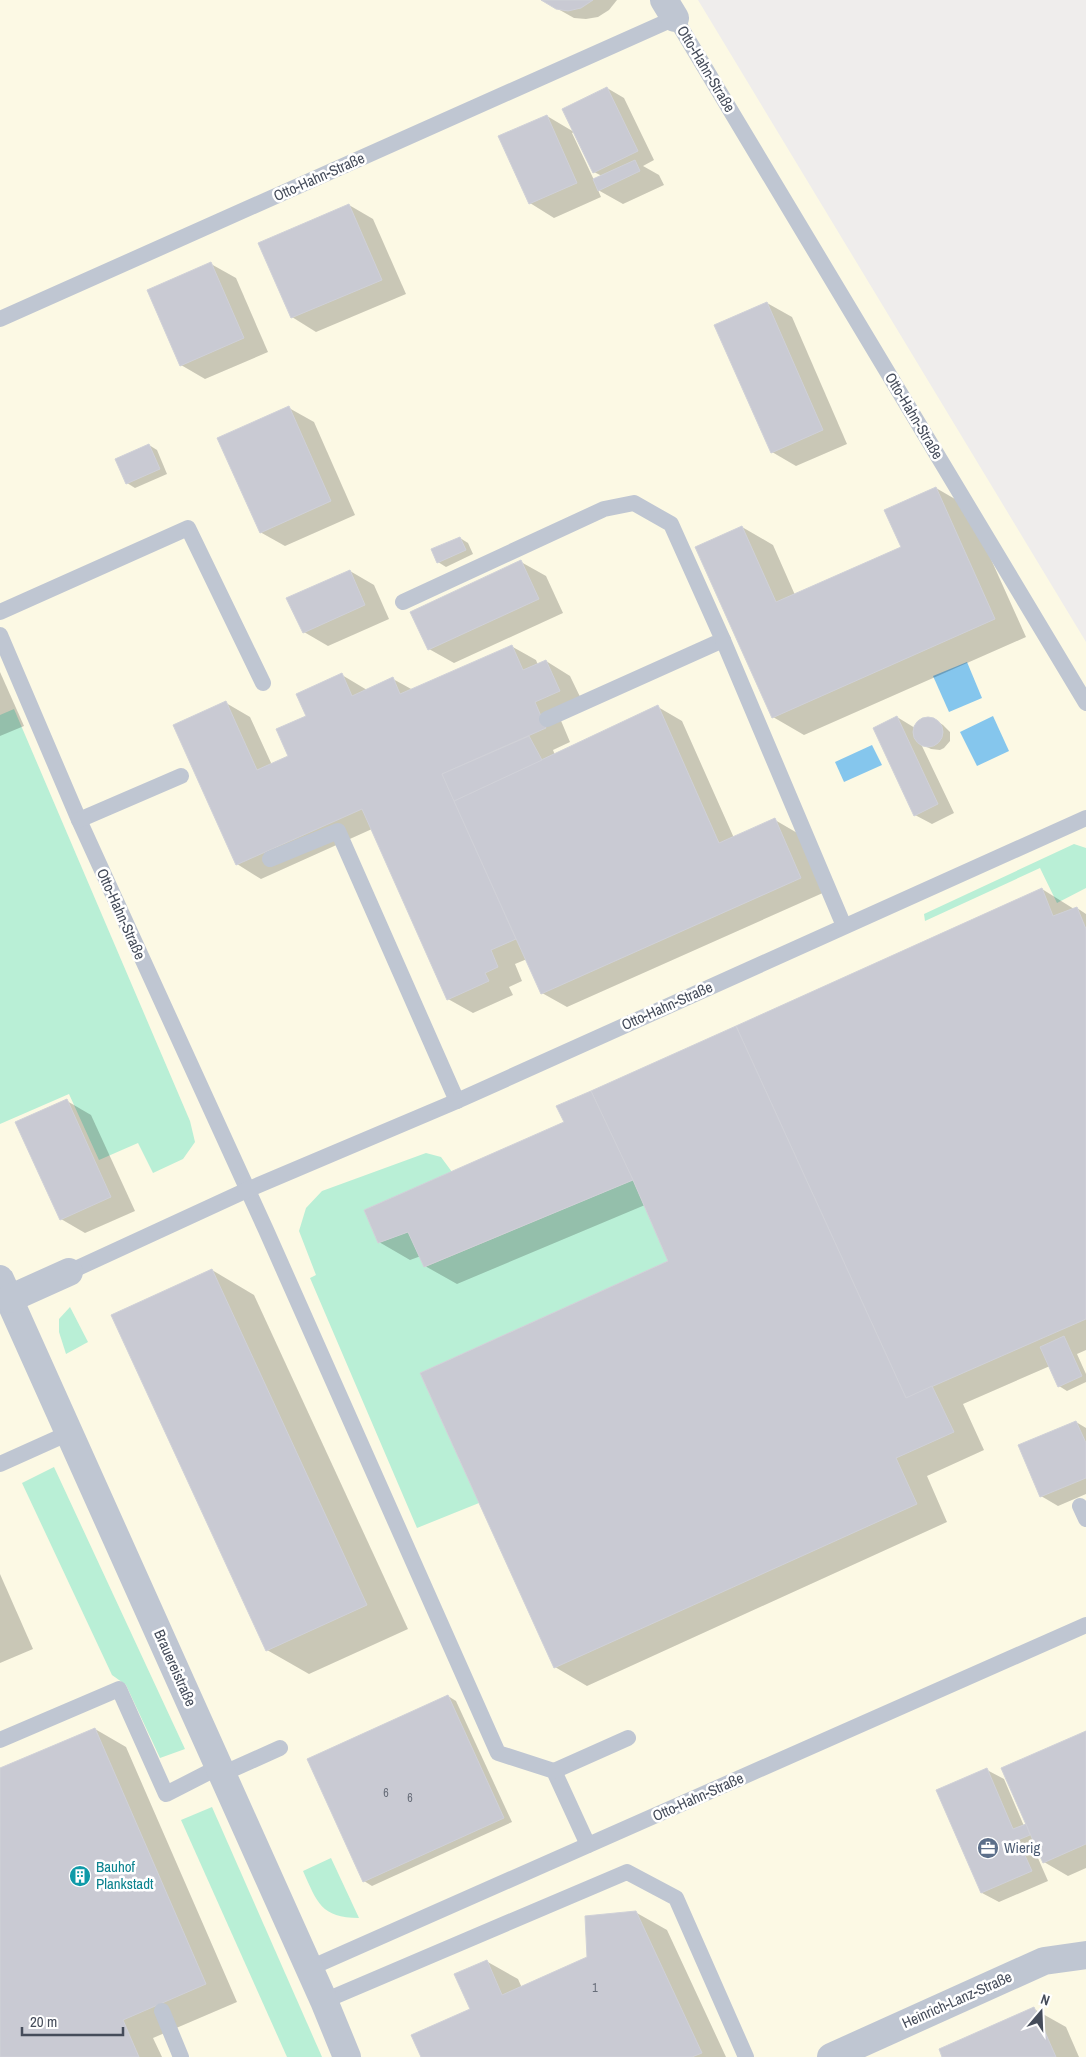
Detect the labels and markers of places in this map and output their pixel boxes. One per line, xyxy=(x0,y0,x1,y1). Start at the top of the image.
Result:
office icon: Wierig xyxy=(976,1836,1000,1860)
place label: Wierig xyxy=(1004,1837,1040,1858)
place label: Bauhof Plankstadt xyxy=(96,1856,154,1894)
building icon: Bauhof Plankstadt xyxy=(68,1864,92,1888)

